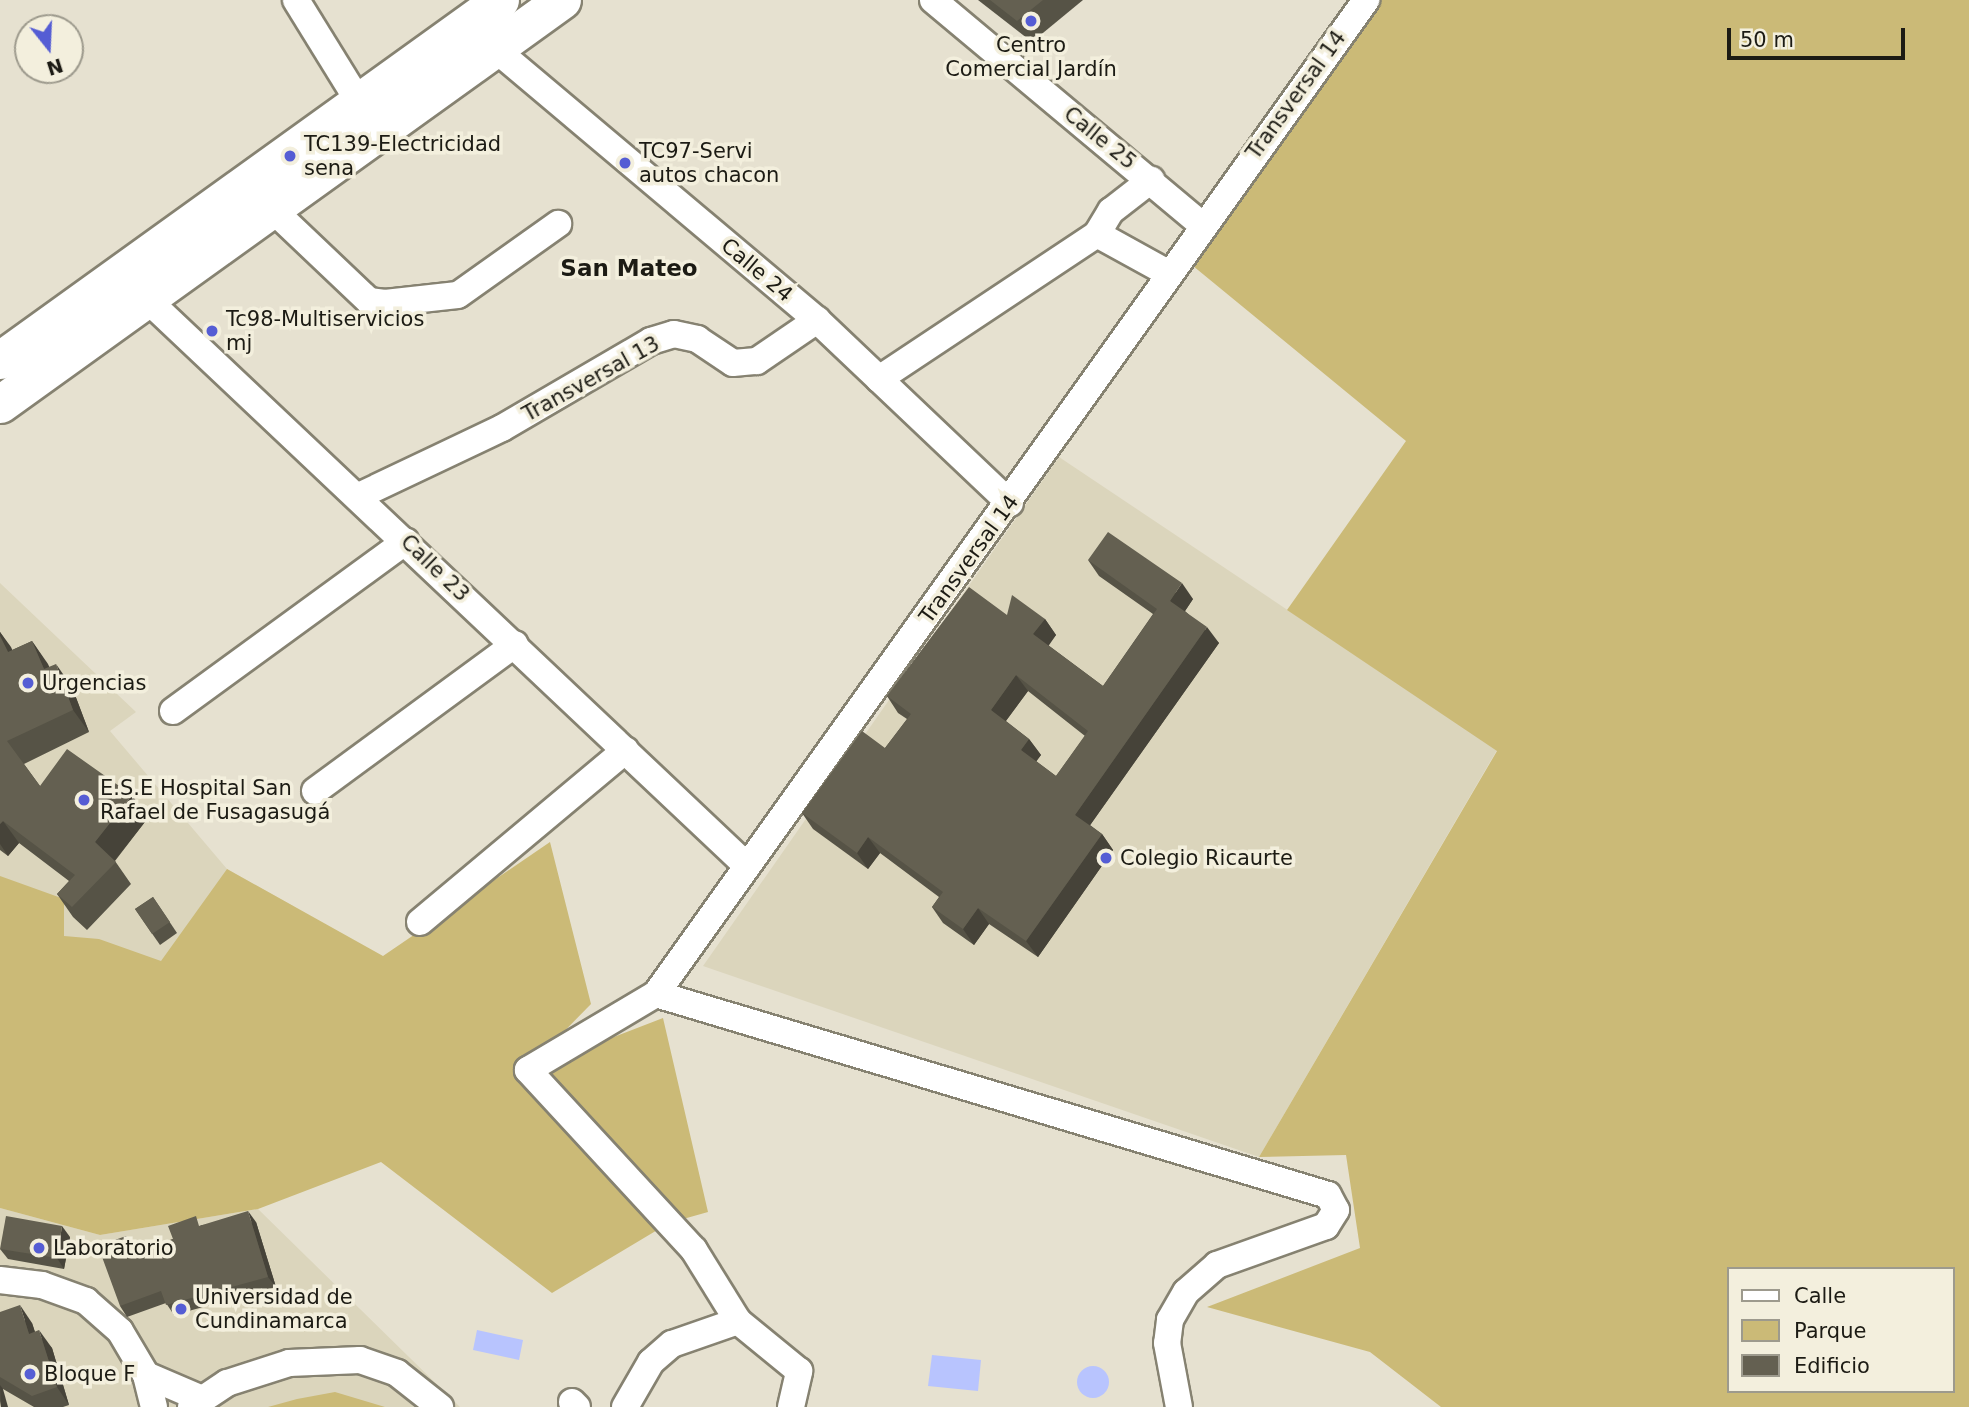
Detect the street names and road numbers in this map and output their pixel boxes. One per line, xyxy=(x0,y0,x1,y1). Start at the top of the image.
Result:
street label: Transversal 14 xyxy=(1241,26,1351,164)
street label: Calle 25 xyxy=(1059,101,1141,175)
street label: Calle 24 xyxy=(716,233,798,307)
street label: Transversal 13 xyxy=(518,331,664,427)
street label: Transversal 14 xyxy=(914,490,1024,628)
street label: Calle 23 xyxy=(395,529,475,607)

